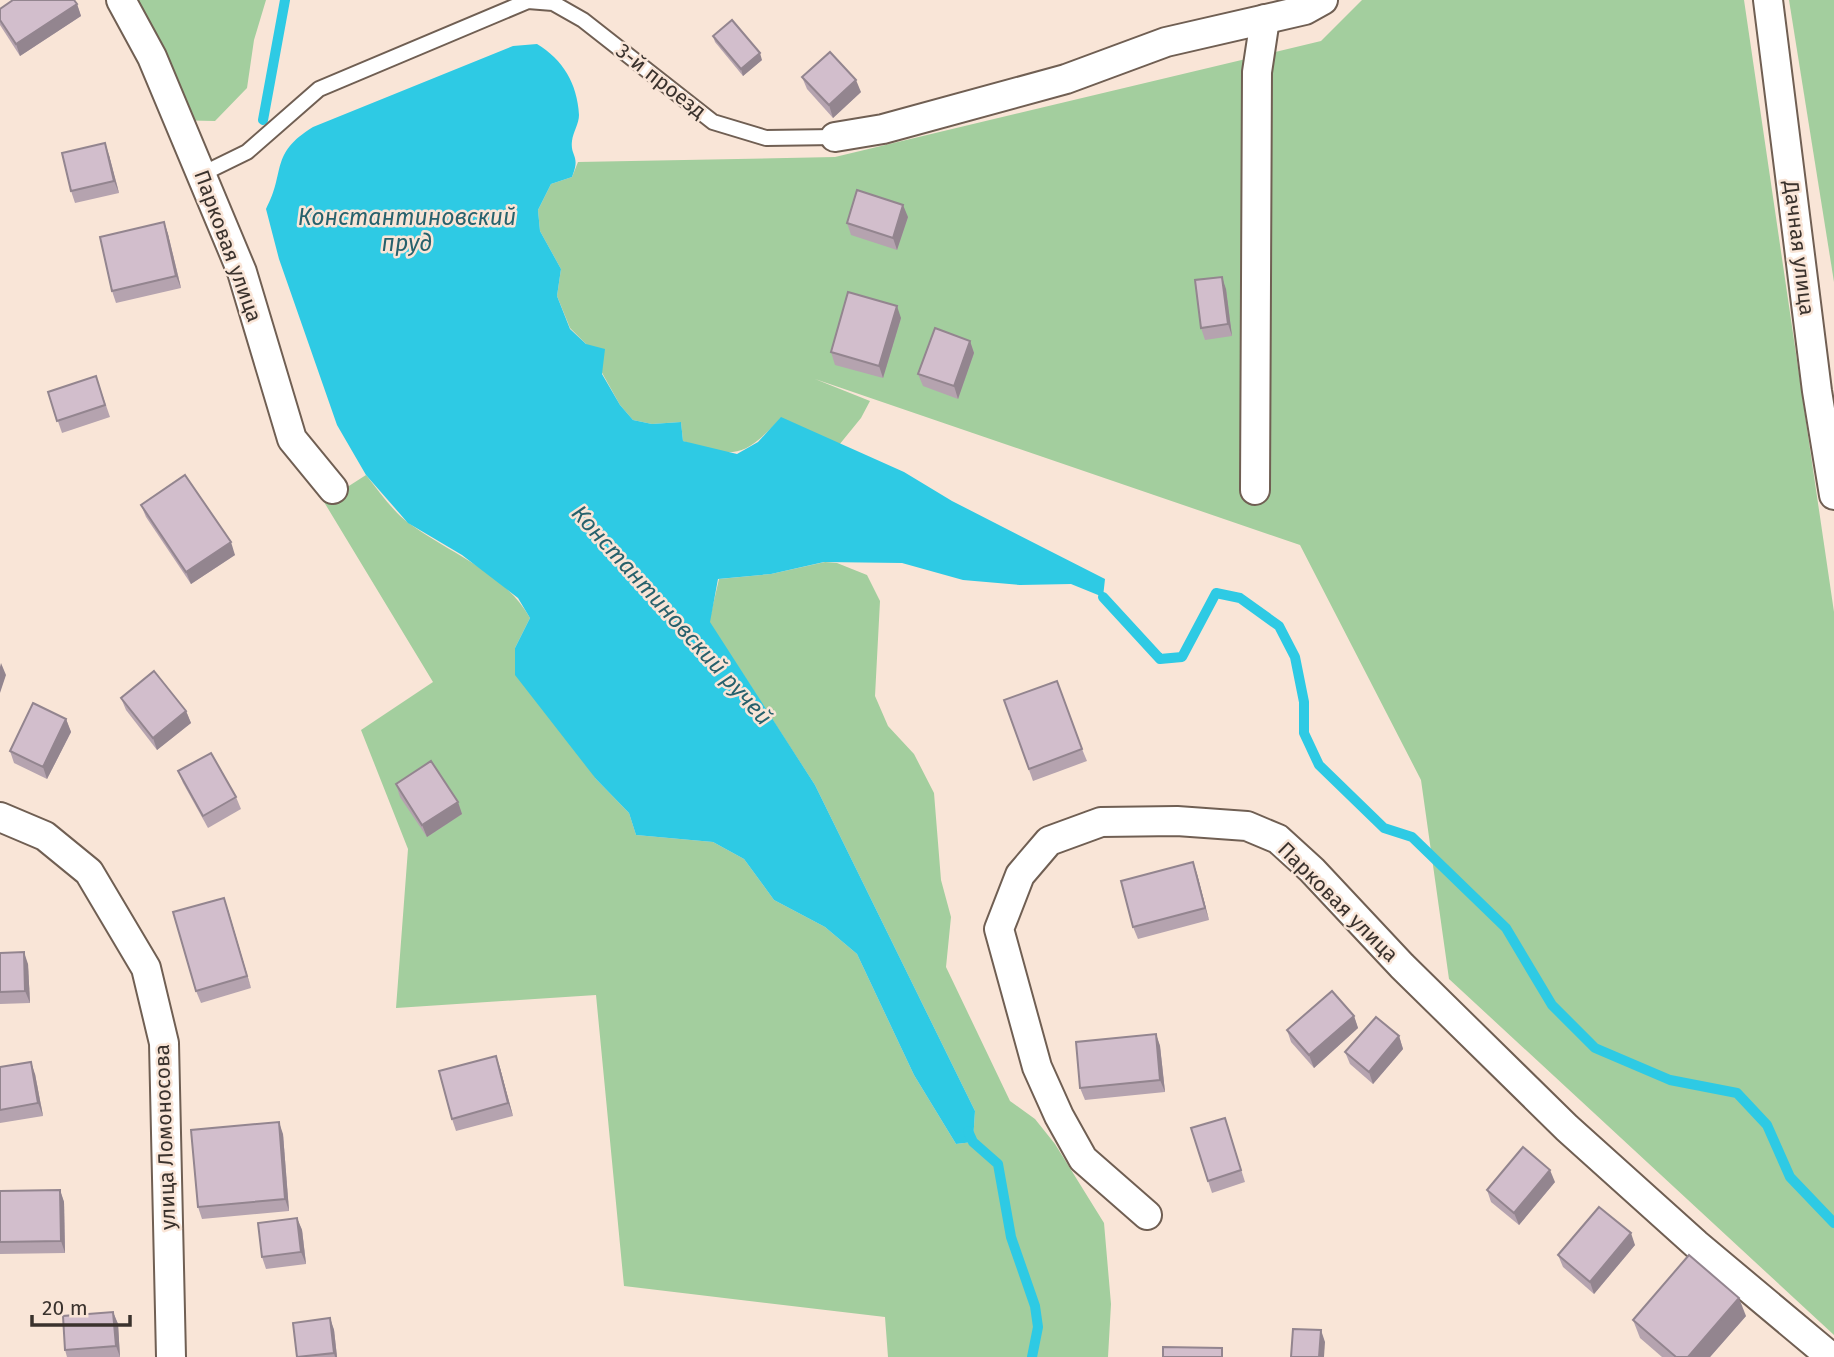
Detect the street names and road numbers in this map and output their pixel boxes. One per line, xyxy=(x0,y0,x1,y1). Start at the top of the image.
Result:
street label: 3-й проезд xyxy=(611,38,711,124)
street label: Парковая улица xyxy=(188,166,268,326)
street label: Дачная улица xyxy=(1778,178,1820,317)
street label: Парковая улица xyxy=(1272,836,1404,968)
street label: улица Ломоносова xyxy=(149,1044,181,1230)

